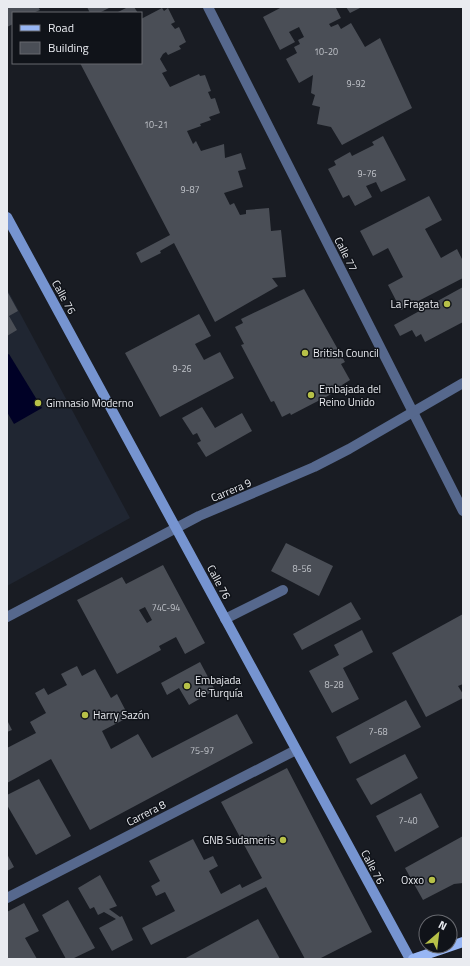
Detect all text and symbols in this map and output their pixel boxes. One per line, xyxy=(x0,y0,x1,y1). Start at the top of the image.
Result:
legend xyxy=(12,12,142,64)
text: Road xyxy=(48,18,74,37)
text: Building xyxy=(48,38,89,57)
house number: 10-20 xyxy=(314,45,338,58)
house number: 9-92 xyxy=(346,77,366,90)
house number: 10-21 xyxy=(144,118,168,131)
house number: 9-76 xyxy=(357,167,377,180)
house number: 9-87 xyxy=(180,183,200,196)
street label: Calle 77 xyxy=(331,234,361,274)
street label: Calle 76 xyxy=(48,277,80,317)
place label: La Fragata xyxy=(390,296,439,312)
marker: La Fragata xyxy=(442,299,452,309)
place label: British Council xyxy=(313,345,379,361)
marker: British Council xyxy=(300,348,310,358)
house number: 9-26 xyxy=(172,362,192,375)
place label: Embajada del Reino Unido xyxy=(319,381,381,410)
marker: Embajada del Reino Unido xyxy=(306,390,316,400)
place label: Gimnasio Moderno xyxy=(46,395,134,411)
marker: Gimnasio Moderno xyxy=(33,398,43,408)
street label: Carrera 9 xyxy=(208,474,254,506)
street label: Calle 76 xyxy=(203,562,235,602)
house number: 8-56 xyxy=(292,562,312,575)
house number: 74C-94 xyxy=(152,601,180,614)
place label: Embajada de Turquía xyxy=(195,672,243,701)
house number: 8-28 xyxy=(324,678,344,691)
marker: Embajada de Turquía xyxy=(182,681,192,691)
place label: Harry Sazón xyxy=(93,707,150,723)
marker: Harry Sazón xyxy=(80,710,90,720)
house number: 7-68 xyxy=(368,725,388,738)
house number: 75-97 xyxy=(190,744,214,757)
street label: Carrera 8 xyxy=(123,796,169,830)
house number: 7-40 xyxy=(398,814,418,827)
place label: GNB Sudameris xyxy=(202,832,275,848)
marker: GNB Sudameris xyxy=(278,835,288,845)
street label: Calle 76 xyxy=(357,847,389,887)
place label: Oxxo xyxy=(401,872,424,888)
marker: Oxxo xyxy=(427,875,437,885)
north arrow xyxy=(418,914,458,954)
text: N xyxy=(436,916,450,934)

